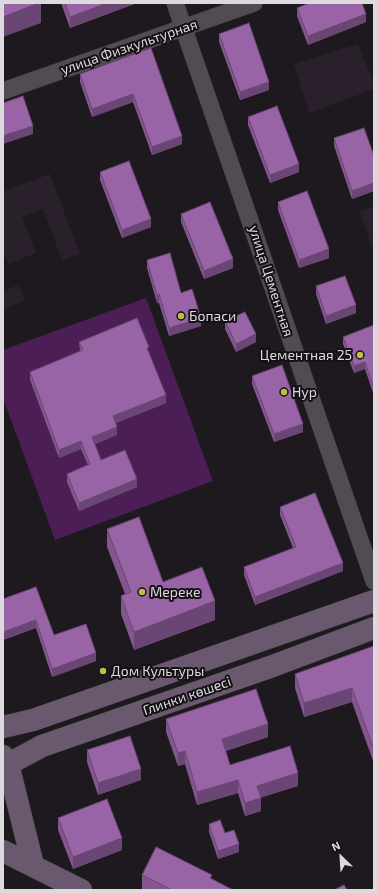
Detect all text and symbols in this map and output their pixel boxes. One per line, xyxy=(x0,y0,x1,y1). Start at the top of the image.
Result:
street label: улица Физкультурная xyxy=(58,16,200,78)
street label: улица Цементная xyxy=(245,223,297,339)
place label: Бопаси xyxy=(189,308,236,324)
marker: Бопаси xyxy=(176,311,186,321)
place label: Цементная 25 xyxy=(260,347,352,363)
marker: Цементная 25 xyxy=(355,350,365,360)
place label: Нур xyxy=(292,384,317,400)
marker: Нур xyxy=(279,387,289,397)
place label: Мереке xyxy=(150,584,201,600)
marker: Мереке xyxy=(137,587,147,597)
place label: Дом Культуры xyxy=(111,663,204,679)
marker: Дом Культуры xyxy=(98,666,108,676)
street label: Глинки көшесі xyxy=(141,673,233,719)
north arrow xyxy=(321,837,361,877)
text: N xyxy=(329,838,342,853)

